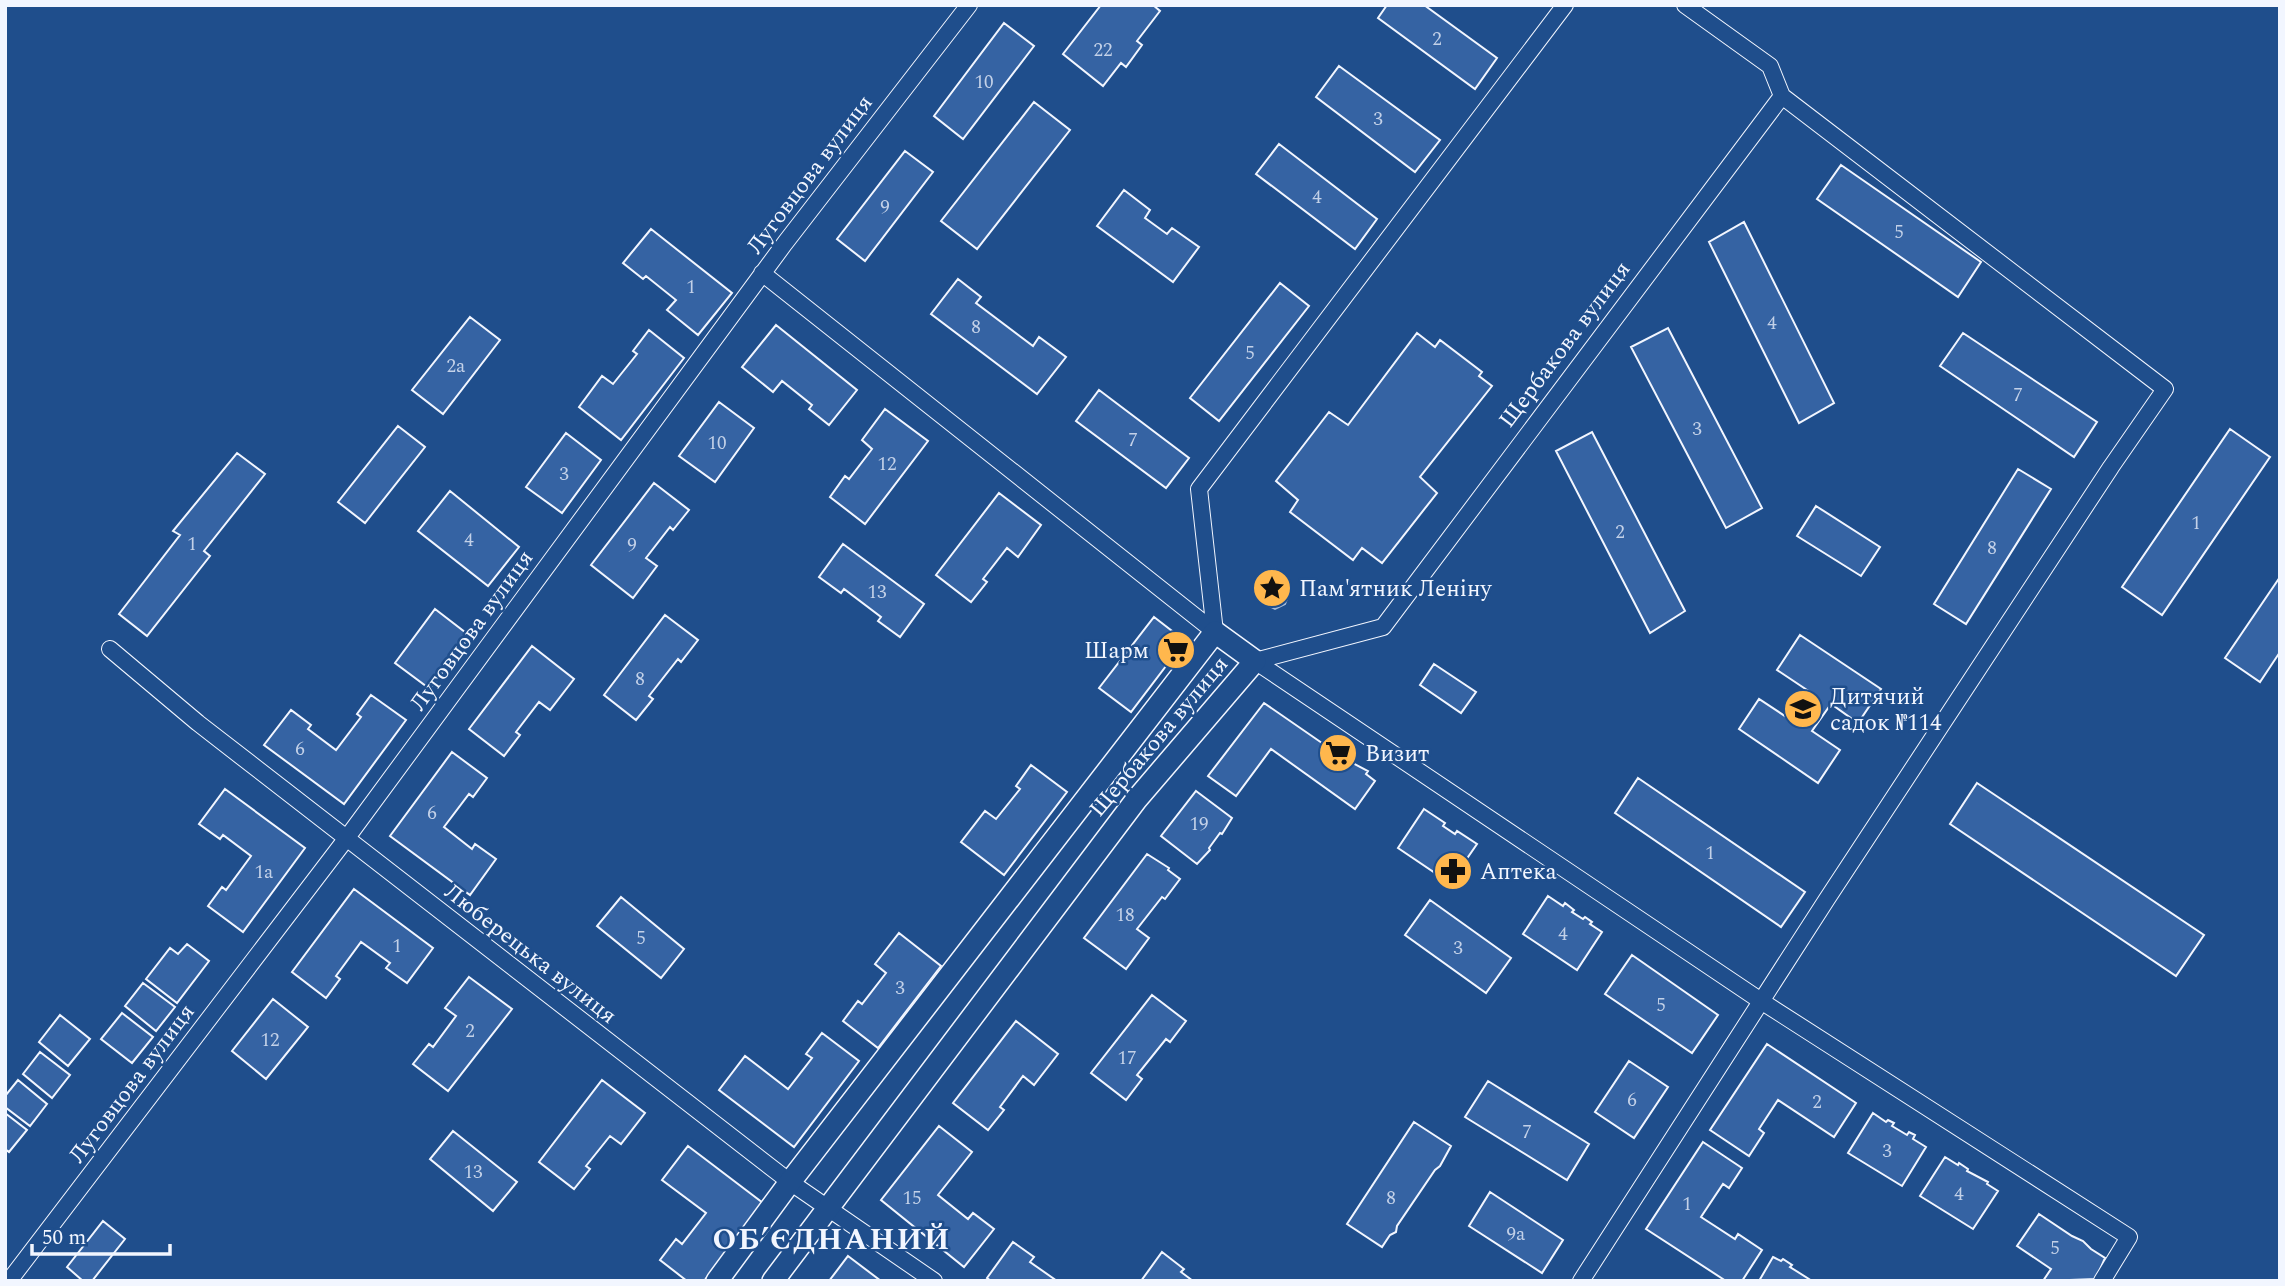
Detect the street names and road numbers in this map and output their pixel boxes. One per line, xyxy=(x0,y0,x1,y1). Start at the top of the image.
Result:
street label: Луговцова вулиця xyxy=(738,88,882,262)
street label: Щербакова вулиця xyxy=(1491,254,1640,436)
street label: Луговцова вулиця xyxy=(402,543,543,719)
street label: Щербакова вулиця xyxy=(1081,649,1237,825)
street label: Люберецька вулиця xyxy=(436,875,624,1033)
street label: Луговцова вулиця xyxy=(60,997,204,1171)

